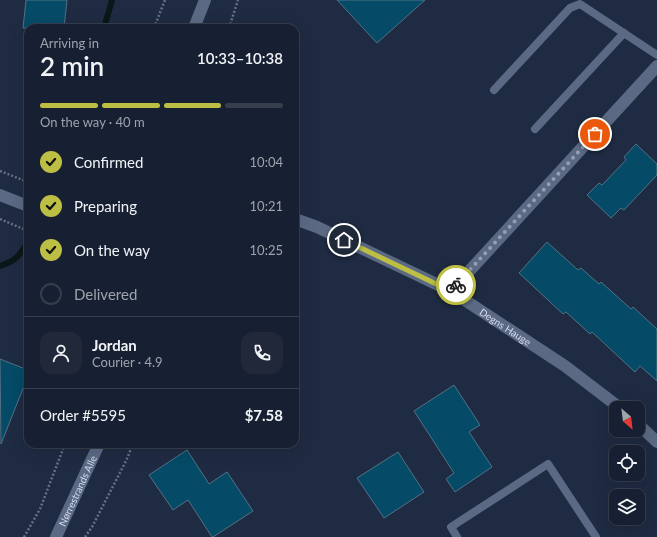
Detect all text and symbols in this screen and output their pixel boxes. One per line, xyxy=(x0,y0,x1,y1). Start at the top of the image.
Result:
text: Arriving in xyxy=(40,35,99,51)
text: 10:33–10:38 xyxy=(197,49,283,67)
text: 2 min xyxy=(40,50,104,82)
text: On the way · 40 m xyxy=(40,114,145,130)
pin xyxy=(578,117,612,151)
icon: bag xyxy=(584,123,606,145)
icon: check xyxy=(40,151,62,173)
text: Confirmed xyxy=(74,153,143,171)
text: 10:04 xyxy=(250,154,283,170)
icon: check xyxy=(40,195,62,217)
text: Preparing xyxy=(74,197,137,215)
text: 10:21 xyxy=(250,198,283,214)
pin xyxy=(327,223,361,257)
icon: home xyxy=(333,229,355,251)
icon: check xyxy=(40,239,62,261)
text: On the way xyxy=(74,241,150,259)
text: 10:25 xyxy=(250,242,283,258)
courier xyxy=(436,265,476,305)
icon: bike xyxy=(445,274,467,296)
text: Delivered xyxy=(74,285,137,303)
street label: Degns Hauge xyxy=(477,306,533,348)
button: person xyxy=(40,332,82,374)
button: phone xyxy=(241,332,283,374)
text: Jordan xyxy=(92,336,137,354)
text: Courier · 4.9 xyxy=(92,354,163,370)
north arrow xyxy=(609,401,645,437)
map controls xyxy=(609,401,645,525)
text: Order #5595 xyxy=(40,406,126,424)
text: $7.58 xyxy=(245,406,283,424)
button: locate xyxy=(609,445,645,481)
street label: Nørrestrands Alle xyxy=(56,453,99,528)
button: layers xyxy=(609,489,645,525)

